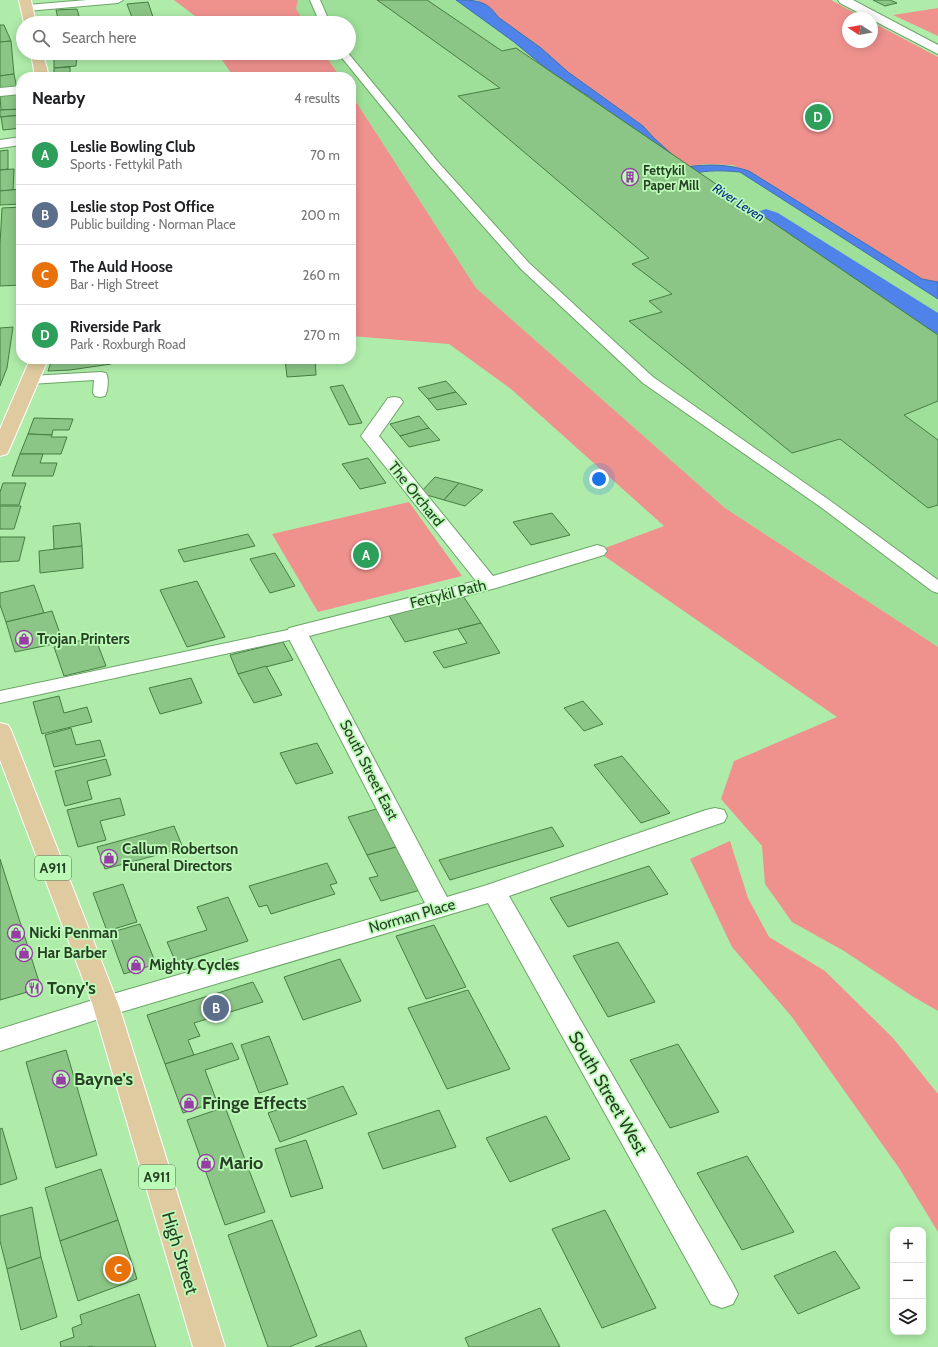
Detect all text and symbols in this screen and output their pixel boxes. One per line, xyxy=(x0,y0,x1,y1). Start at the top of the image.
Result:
north arrow xyxy=(842,12,878,48)
search box xyxy=(16,16,356,60)
icon: search xyxy=(30,27,52,49)
text: Search here xyxy=(62,29,137,47)
text: Nearby xyxy=(32,88,85,108)
text: 4 results xyxy=(294,90,340,106)
pin: D xyxy=(805,102,831,132)
text: Leslie Bowling Club xyxy=(70,138,195,156)
text: A xyxy=(41,147,49,163)
text: 70 m xyxy=(310,147,340,163)
text: Sports · Fettykil Path xyxy=(70,156,182,172)
place label: Fettykil Paper Mill xyxy=(643,162,700,193)
building icon: Fettykil Paper Mill xyxy=(620,167,640,187)
water label: River Leven xyxy=(710,179,768,225)
text: Leslie stop Post Office xyxy=(70,198,214,216)
text: B xyxy=(41,207,49,223)
text: 200 m xyxy=(301,207,340,223)
text: Public building · Norman Place xyxy=(70,216,236,232)
text: The Auld Hoose xyxy=(70,258,173,276)
text: C xyxy=(41,267,49,283)
text: 260 m xyxy=(302,267,340,283)
text: Bar · High Street xyxy=(70,276,159,292)
text: Riverside Park xyxy=(70,318,161,336)
text: D xyxy=(40,327,50,343)
text: 270 m xyxy=(303,327,340,343)
text: Park · Roxburgh Road xyxy=(70,336,186,352)
street label: The Orchard xyxy=(384,458,448,530)
your location xyxy=(589,469,609,489)
pin: A xyxy=(353,540,379,570)
street label: Fettykil Path xyxy=(408,576,488,612)
shop icon: Trojan Printers xyxy=(14,629,34,649)
place label: Trojan Printers xyxy=(37,630,130,648)
street label: South Street East xyxy=(336,717,402,823)
place label: Callum Robertson Funeral Directors xyxy=(122,840,238,875)
shop icon: Callum Robertson Funeral Directors xyxy=(99,848,119,868)
road number: A911 xyxy=(35,856,71,880)
street label: Norman Place xyxy=(367,895,458,937)
shop icon: Nicki Penman xyxy=(6,923,26,943)
place label: Nicki Penman xyxy=(29,924,118,942)
shop icon: Har Barber xyxy=(14,943,34,963)
place label: Har Barber xyxy=(37,944,107,962)
shop icon: Mighty Cycles xyxy=(126,955,146,975)
place label: Mighty Cycles xyxy=(149,956,239,974)
place label: Tony's xyxy=(47,977,96,999)
restaurant icon: Tony's xyxy=(24,978,44,998)
pin: B xyxy=(203,993,229,1023)
street label: South Street West xyxy=(564,1027,652,1159)
place label: Bayne's xyxy=(74,1068,134,1090)
shop icon: Bayne's xyxy=(51,1069,71,1089)
place label: Fringe Effects xyxy=(202,1092,307,1114)
shop icon: Fringe Effects xyxy=(179,1093,199,1113)
place label: Mario xyxy=(219,1152,263,1174)
shop icon: Mario xyxy=(196,1153,216,1173)
road number: A911 xyxy=(139,1165,175,1189)
street label: High Street xyxy=(157,1209,203,1297)
map controls xyxy=(890,1227,926,1335)
button: + xyxy=(890,1227,926,1263)
pin: C xyxy=(105,1254,131,1284)
button: − xyxy=(890,1263,926,1299)
button: layers xyxy=(890,1299,926,1335)

